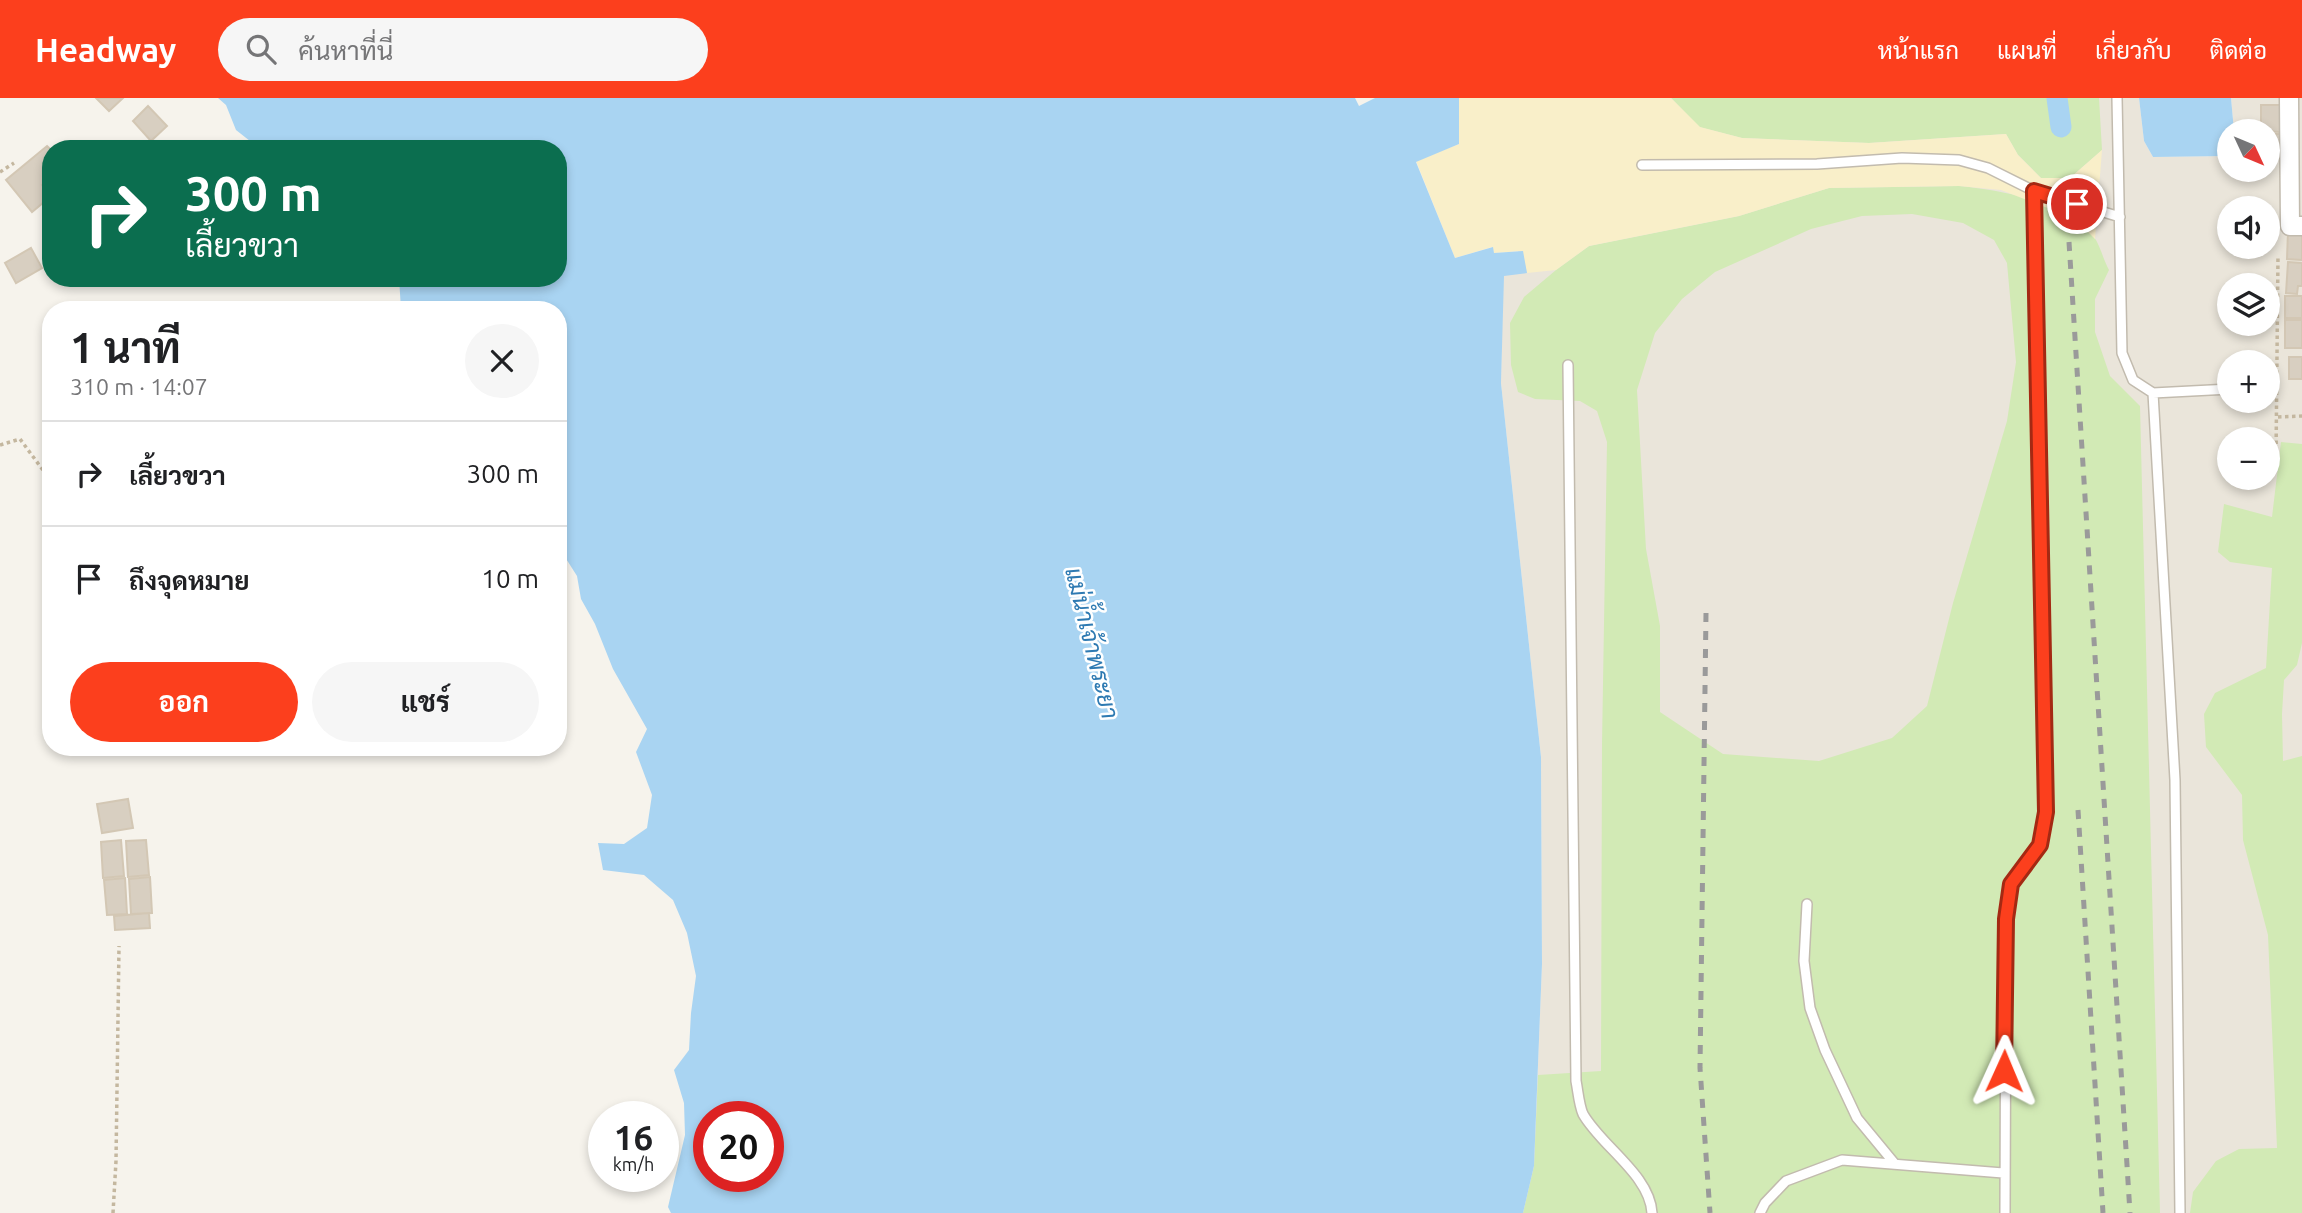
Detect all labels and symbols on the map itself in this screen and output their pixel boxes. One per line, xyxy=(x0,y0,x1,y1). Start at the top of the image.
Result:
north arrow xyxy=(2217,119,2280,182)
pin xyxy=(2047,174,2107,234)
water label: แม่น้ำเจ้าพระยา xyxy=(1060,563,1130,722)
position arrow xyxy=(1967,1034,2041,1108)
speed limit sign: 20 xyxy=(693,1101,784,1192)

